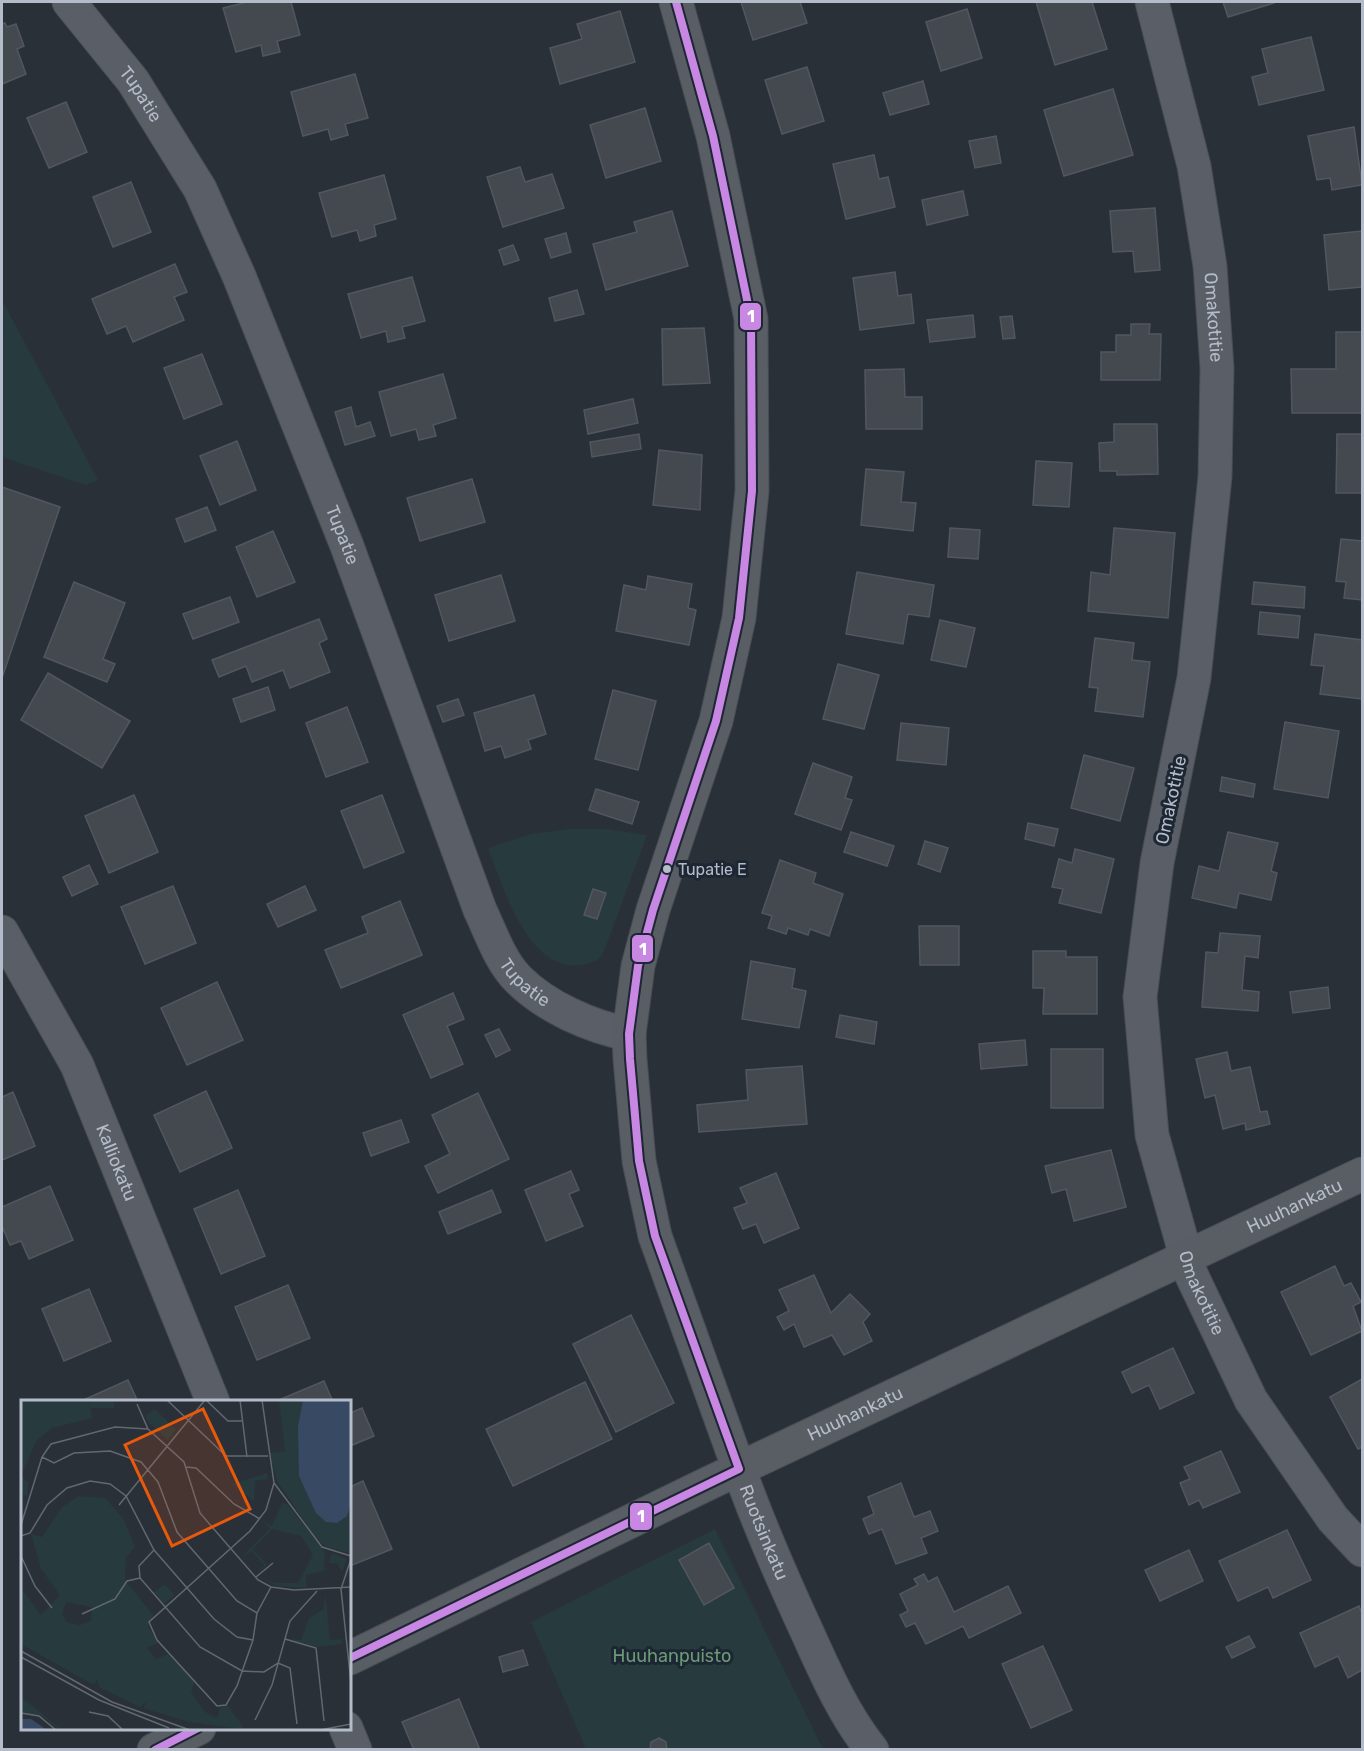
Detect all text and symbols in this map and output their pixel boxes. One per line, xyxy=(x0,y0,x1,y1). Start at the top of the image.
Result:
street label: Tupatie xyxy=(115,62,167,126)
street label: Omakotitie xyxy=(1199,272,1228,363)
line badge: 1 xyxy=(739,302,762,331)
text: 1 xyxy=(747,307,755,326)
street label: Tupatie xyxy=(321,502,364,568)
street label: Omakotitie xyxy=(1151,754,1191,846)
place label: Tupatie E xyxy=(678,860,747,879)
marker: Tupatie E xyxy=(661,863,673,875)
line badge: 1 xyxy=(631,934,654,963)
text: 1 xyxy=(639,940,647,959)
street label: Tupatie xyxy=(494,954,554,1012)
street label: Kalliokatu xyxy=(91,1121,142,1204)
street label: Huuhankatu xyxy=(1243,1174,1346,1238)
street label: Omakotitie xyxy=(1174,1248,1230,1339)
street label: Huuhankatu xyxy=(804,1382,906,1446)
inset map xyxy=(21,1400,351,1730)
street label: Ruotsinkatu xyxy=(735,1481,793,1583)
line badge: 1 xyxy=(629,1502,653,1531)
text: 1 xyxy=(637,1507,645,1526)
park label: Huuhanpuisto xyxy=(613,1645,731,1667)

